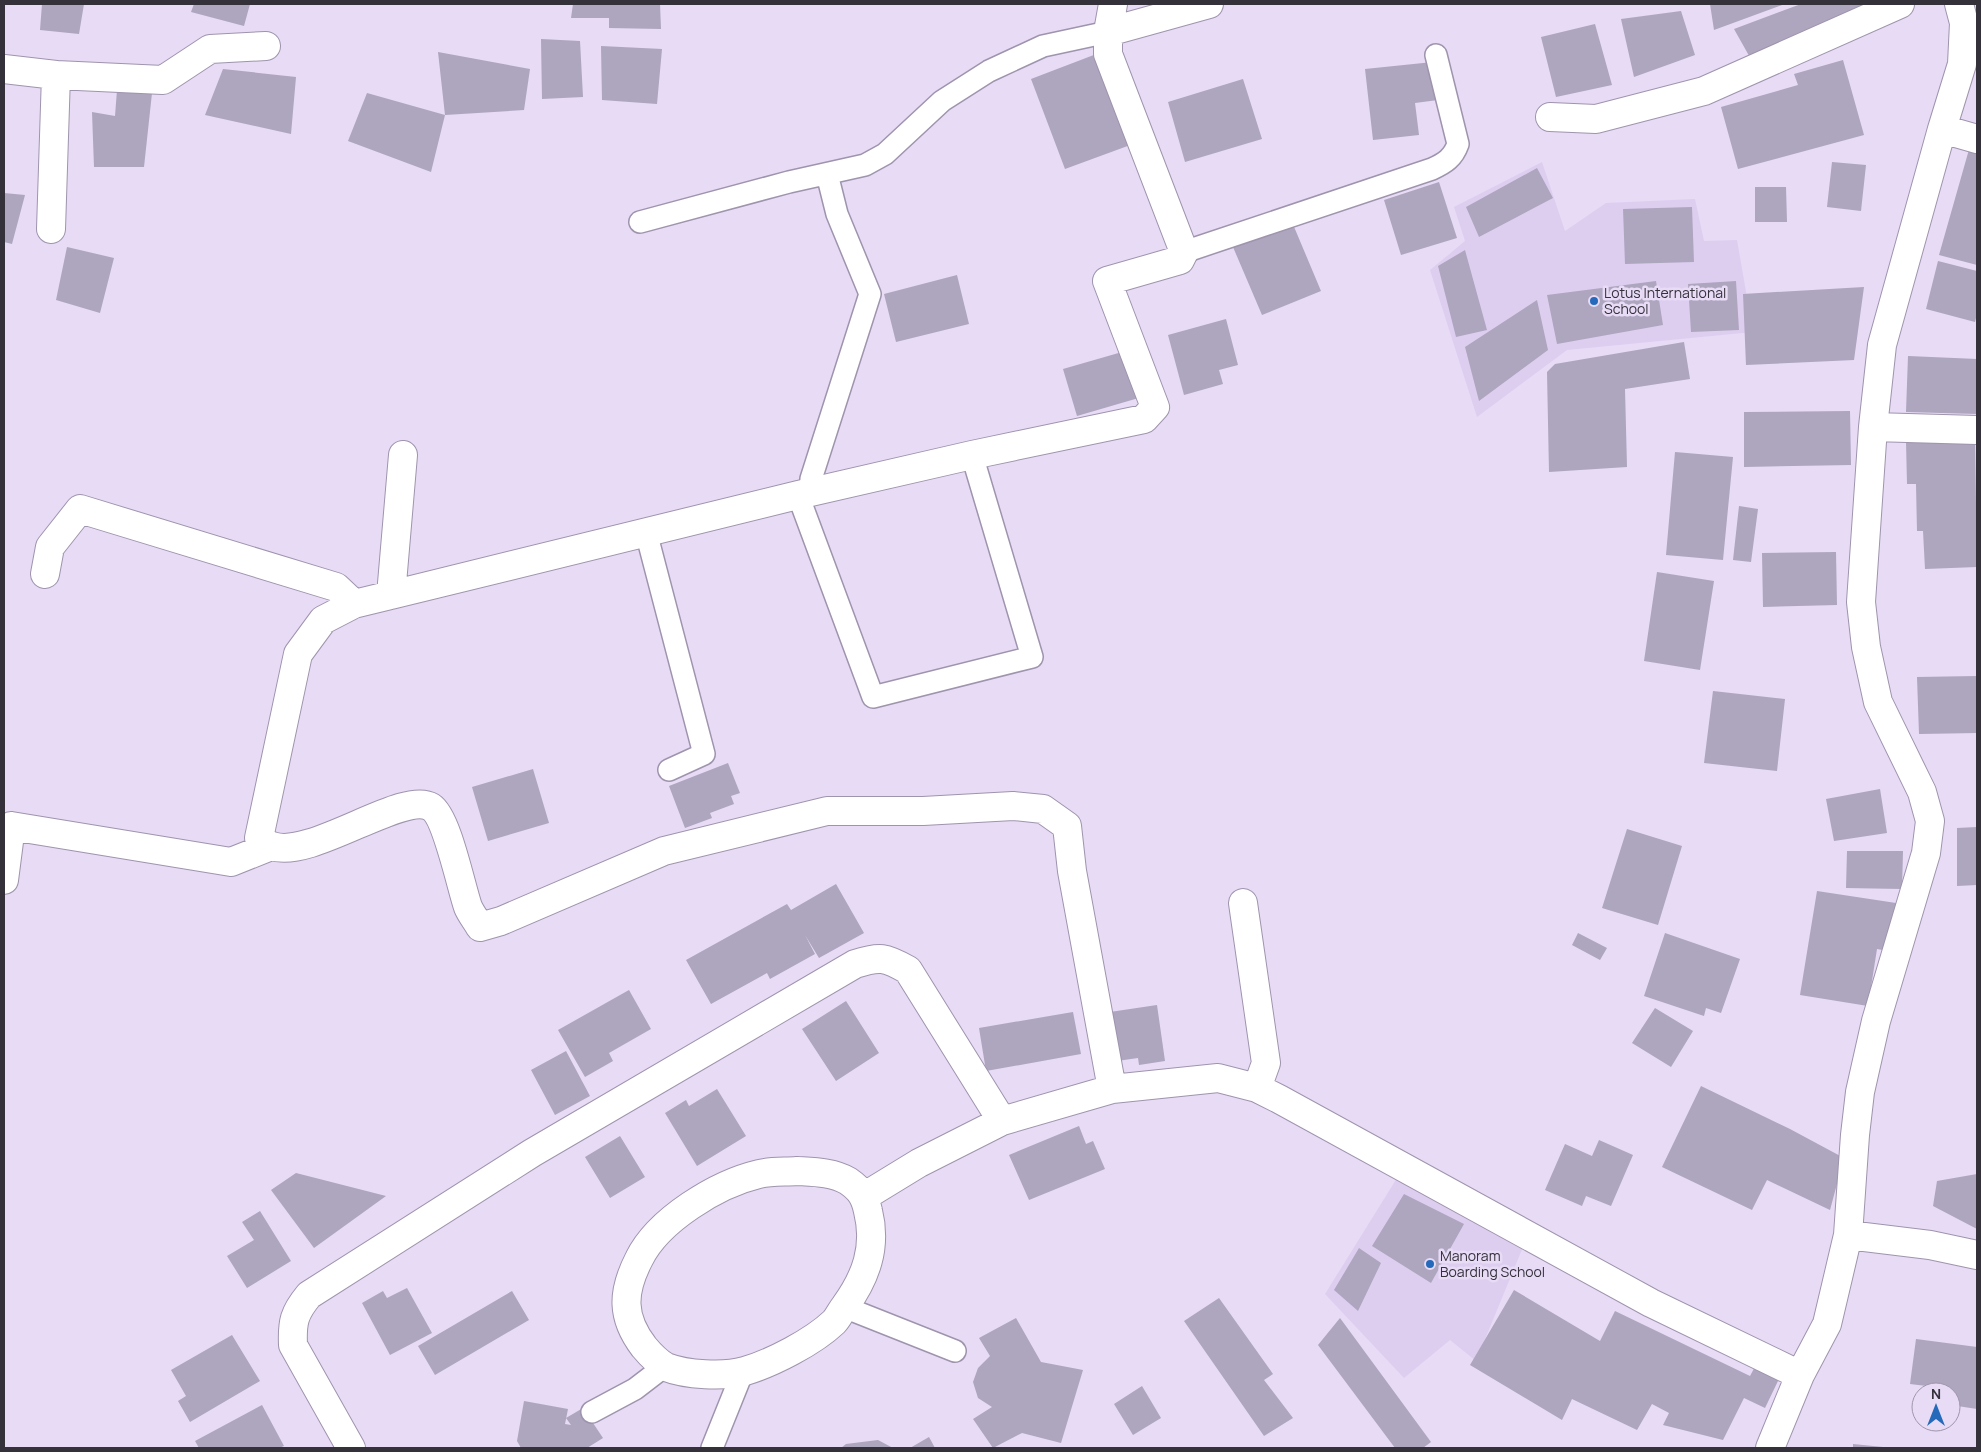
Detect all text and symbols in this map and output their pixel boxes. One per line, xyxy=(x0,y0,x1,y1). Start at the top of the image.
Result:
place label: Lotus International School xyxy=(1604,283,1726,318)
marker: Lotus International School xyxy=(1588,295,1600,307)
place label: Manoram Boarding School xyxy=(1440,1246,1545,1281)
marker: Manoram Boarding School xyxy=(1424,1258,1436,1270)
north arrow xyxy=(1911,1382,1961,1432)
text: N xyxy=(1931,1384,1941,1403)

